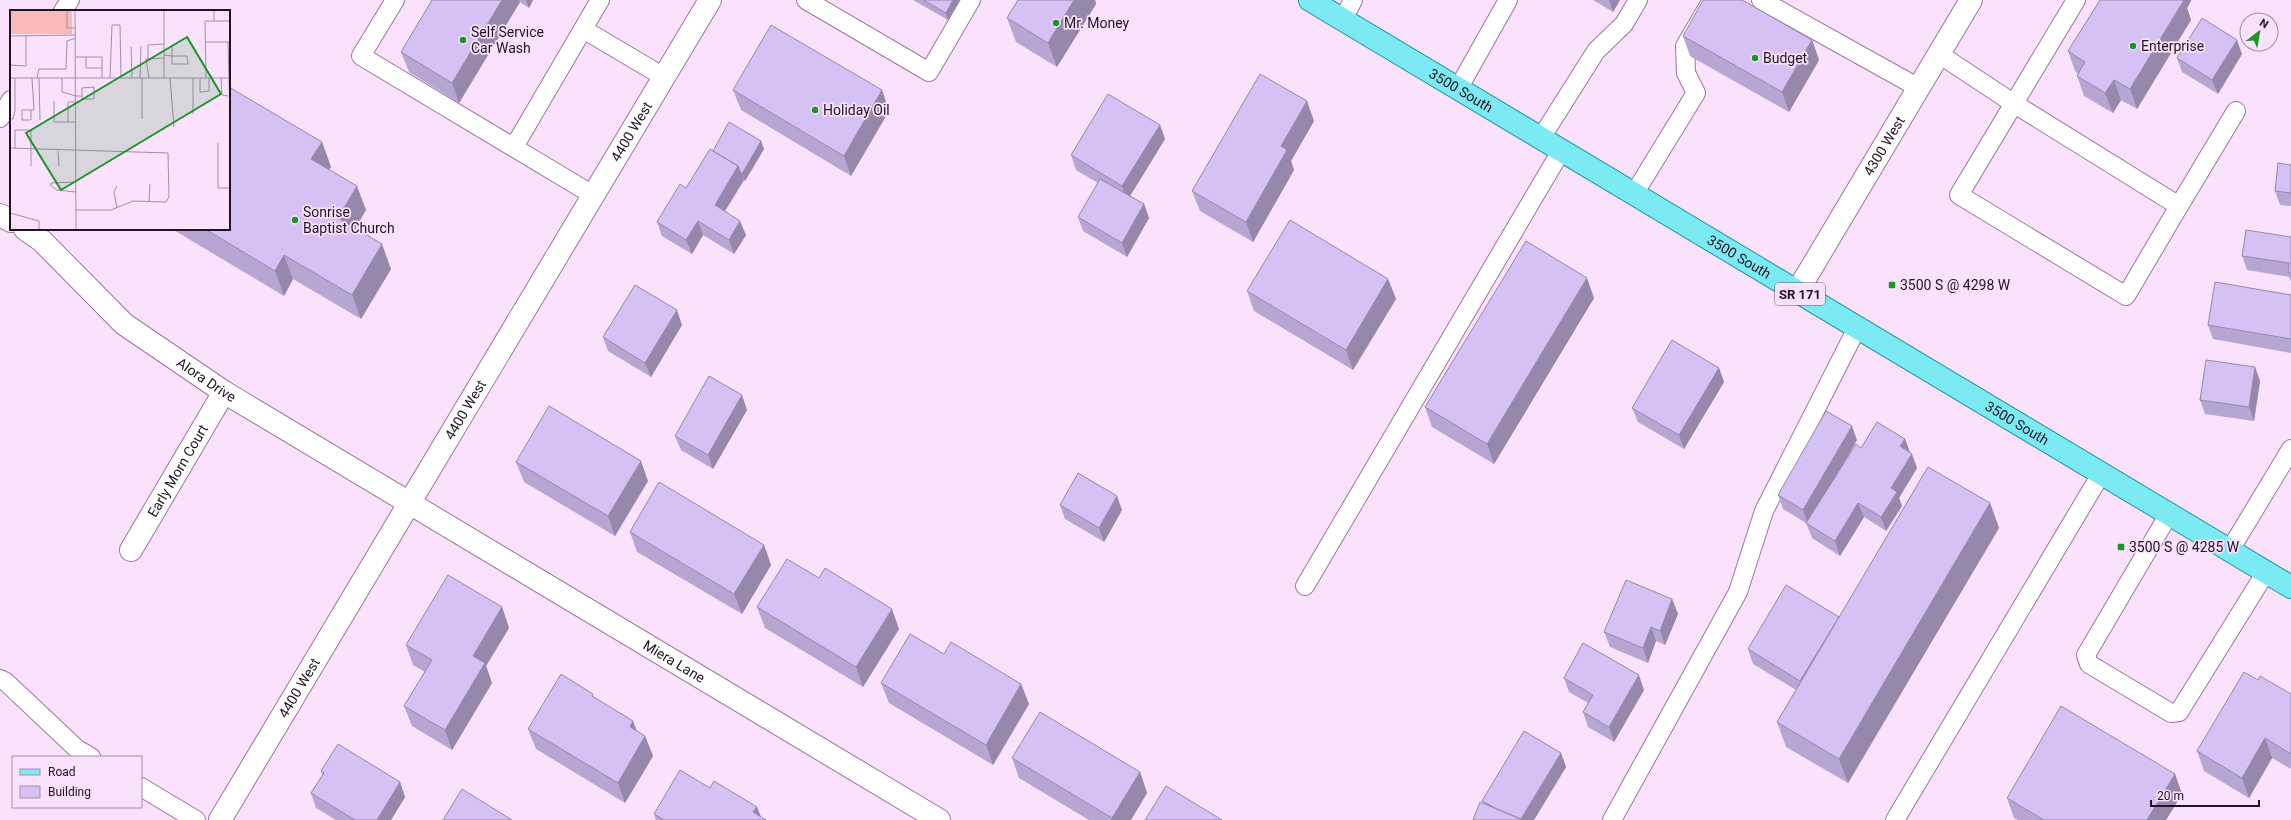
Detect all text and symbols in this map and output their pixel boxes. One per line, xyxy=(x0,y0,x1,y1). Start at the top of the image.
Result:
inset map xyxy=(10,10,230,230)
north arrow xyxy=(2239,12,2279,52)
place label: Mr. Money xyxy=(1064,15,1130,31)
text: N xyxy=(2257,16,2271,32)
marker: Mr. Money xyxy=(1051,18,1061,28)
place label: Self Service Car Wash xyxy=(471,24,544,56)
marker: Self Service Car Wash xyxy=(458,35,468,45)
place label: Enterprise xyxy=(2141,38,2204,54)
marker: Enterprise xyxy=(2128,41,2138,51)
place label: Budget xyxy=(1763,50,1808,66)
marker: Budget xyxy=(1750,53,1760,63)
street label: 3500 South xyxy=(1426,65,1496,116)
street label: 4400 West xyxy=(607,99,656,164)
place label: Holiday Oil xyxy=(823,102,890,118)
marker: Holiday Oil xyxy=(810,105,820,115)
street label: 4300 West xyxy=(1860,113,1908,179)
place label: Sonrise Baptist Church xyxy=(303,204,395,236)
marker: Sonrise Baptist Church xyxy=(290,215,300,225)
street label: 3500 South xyxy=(1704,232,1774,282)
place label: 3500 S @ 4298 W xyxy=(1900,277,2011,293)
marker: 3500 S @ 4298 W xyxy=(1887,280,1897,290)
road number: SR 171 xyxy=(1775,283,1825,305)
street label: Alora Drive xyxy=(174,354,239,405)
street label: 4400 West xyxy=(441,377,489,442)
street label: 3500 South xyxy=(1982,398,2052,448)
street label: Early Morn Court xyxy=(144,421,211,520)
place label: 3500 S @ 4285 W xyxy=(2129,539,2240,555)
marker: 3500 S @ 4285 W xyxy=(2116,542,2126,552)
street label: Miera Lane xyxy=(640,637,708,686)
street label: 4400 West xyxy=(275,655,323,720)
legend xyxy=(12,756,142,808)
text: Road xyxy=(48,765,76,779)
scale bar xyxy=(2151,782,2259,808)
text: Building xyxy=(48,785,91,799)
text: 20 m xyxy=(2157,789,2184,803)

